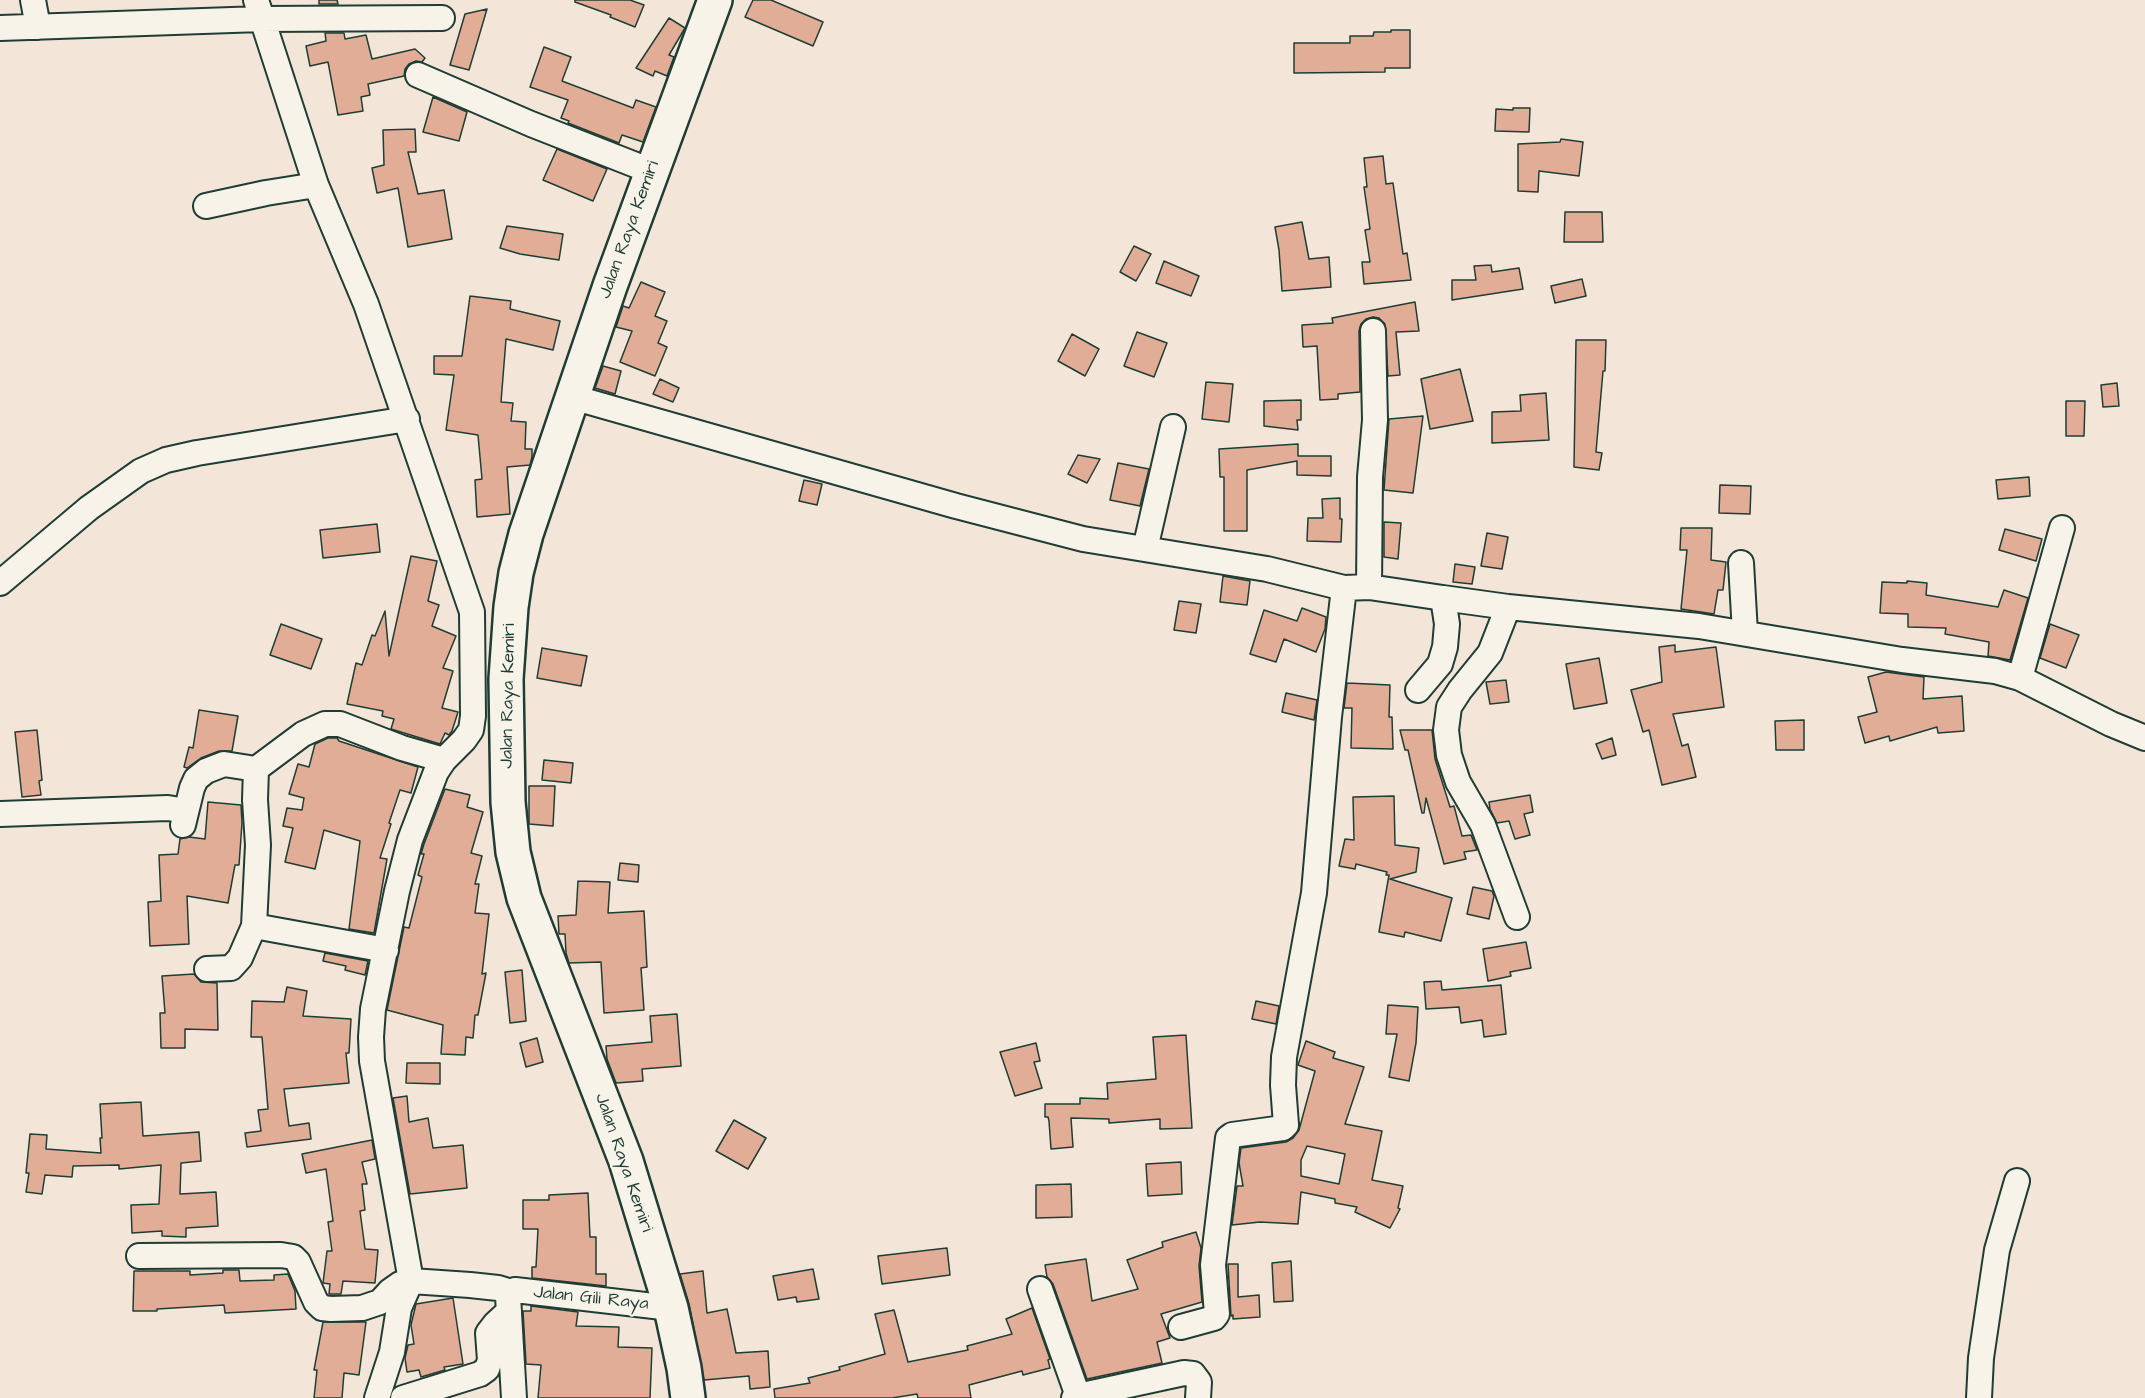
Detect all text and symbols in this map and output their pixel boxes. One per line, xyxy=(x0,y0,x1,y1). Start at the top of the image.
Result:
street label: Jalan Raya Kemiri xyxy=(595,158,665,302)
street label: Jalan Raya Kemiri xyxy=(497,623,521,769)
street label: Jalan Raya Kemiri xyxy=(589,1091,657,1235)
street label: Jalan Gili Raya xyxy=(532,1282,650,1316)

